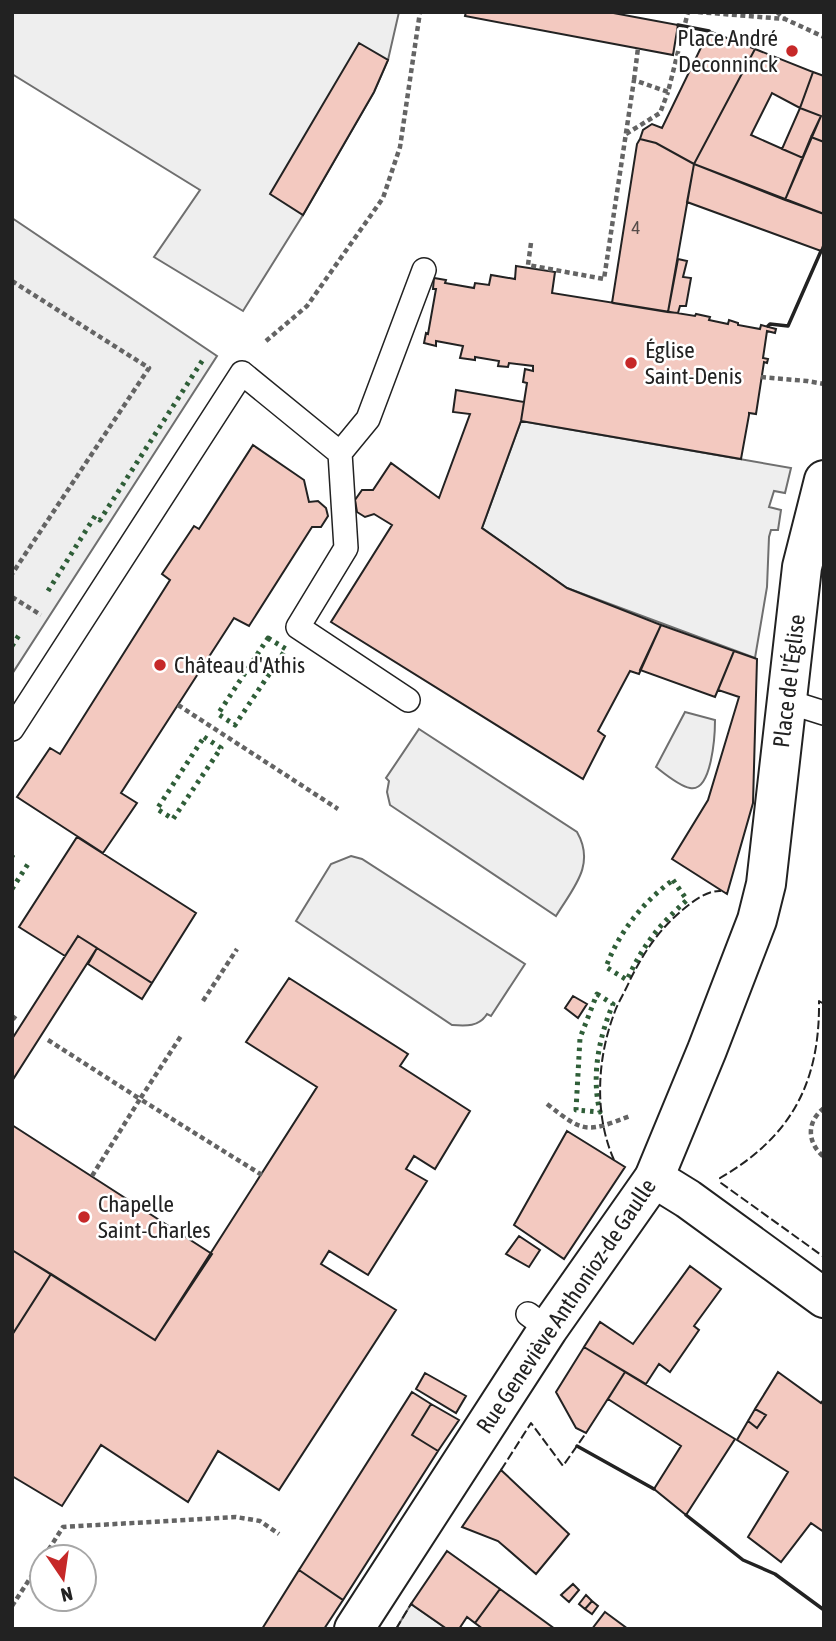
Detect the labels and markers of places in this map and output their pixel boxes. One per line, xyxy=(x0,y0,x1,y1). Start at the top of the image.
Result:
place label: Place André Deconninck xyxy=(677,25,778,77)
marker: Place André Deconninck xyxy=(784,43,800,59)
place label: Église Saint-Denis xyxy=(645,337,742,389)
marker: Église Saint-Denis xyxy=(623,355,639,371)
place label: Château d'Athis xyxy=(174,652,305,678)
marker: Château d'Athis xyxy=(152,657,168,673)
place label: Chapelle Saint-Charles xyxy=(98,1191,211,1243)
marker: Chapelle Saint-Charles xyxy=(76,1209,92,1225)

